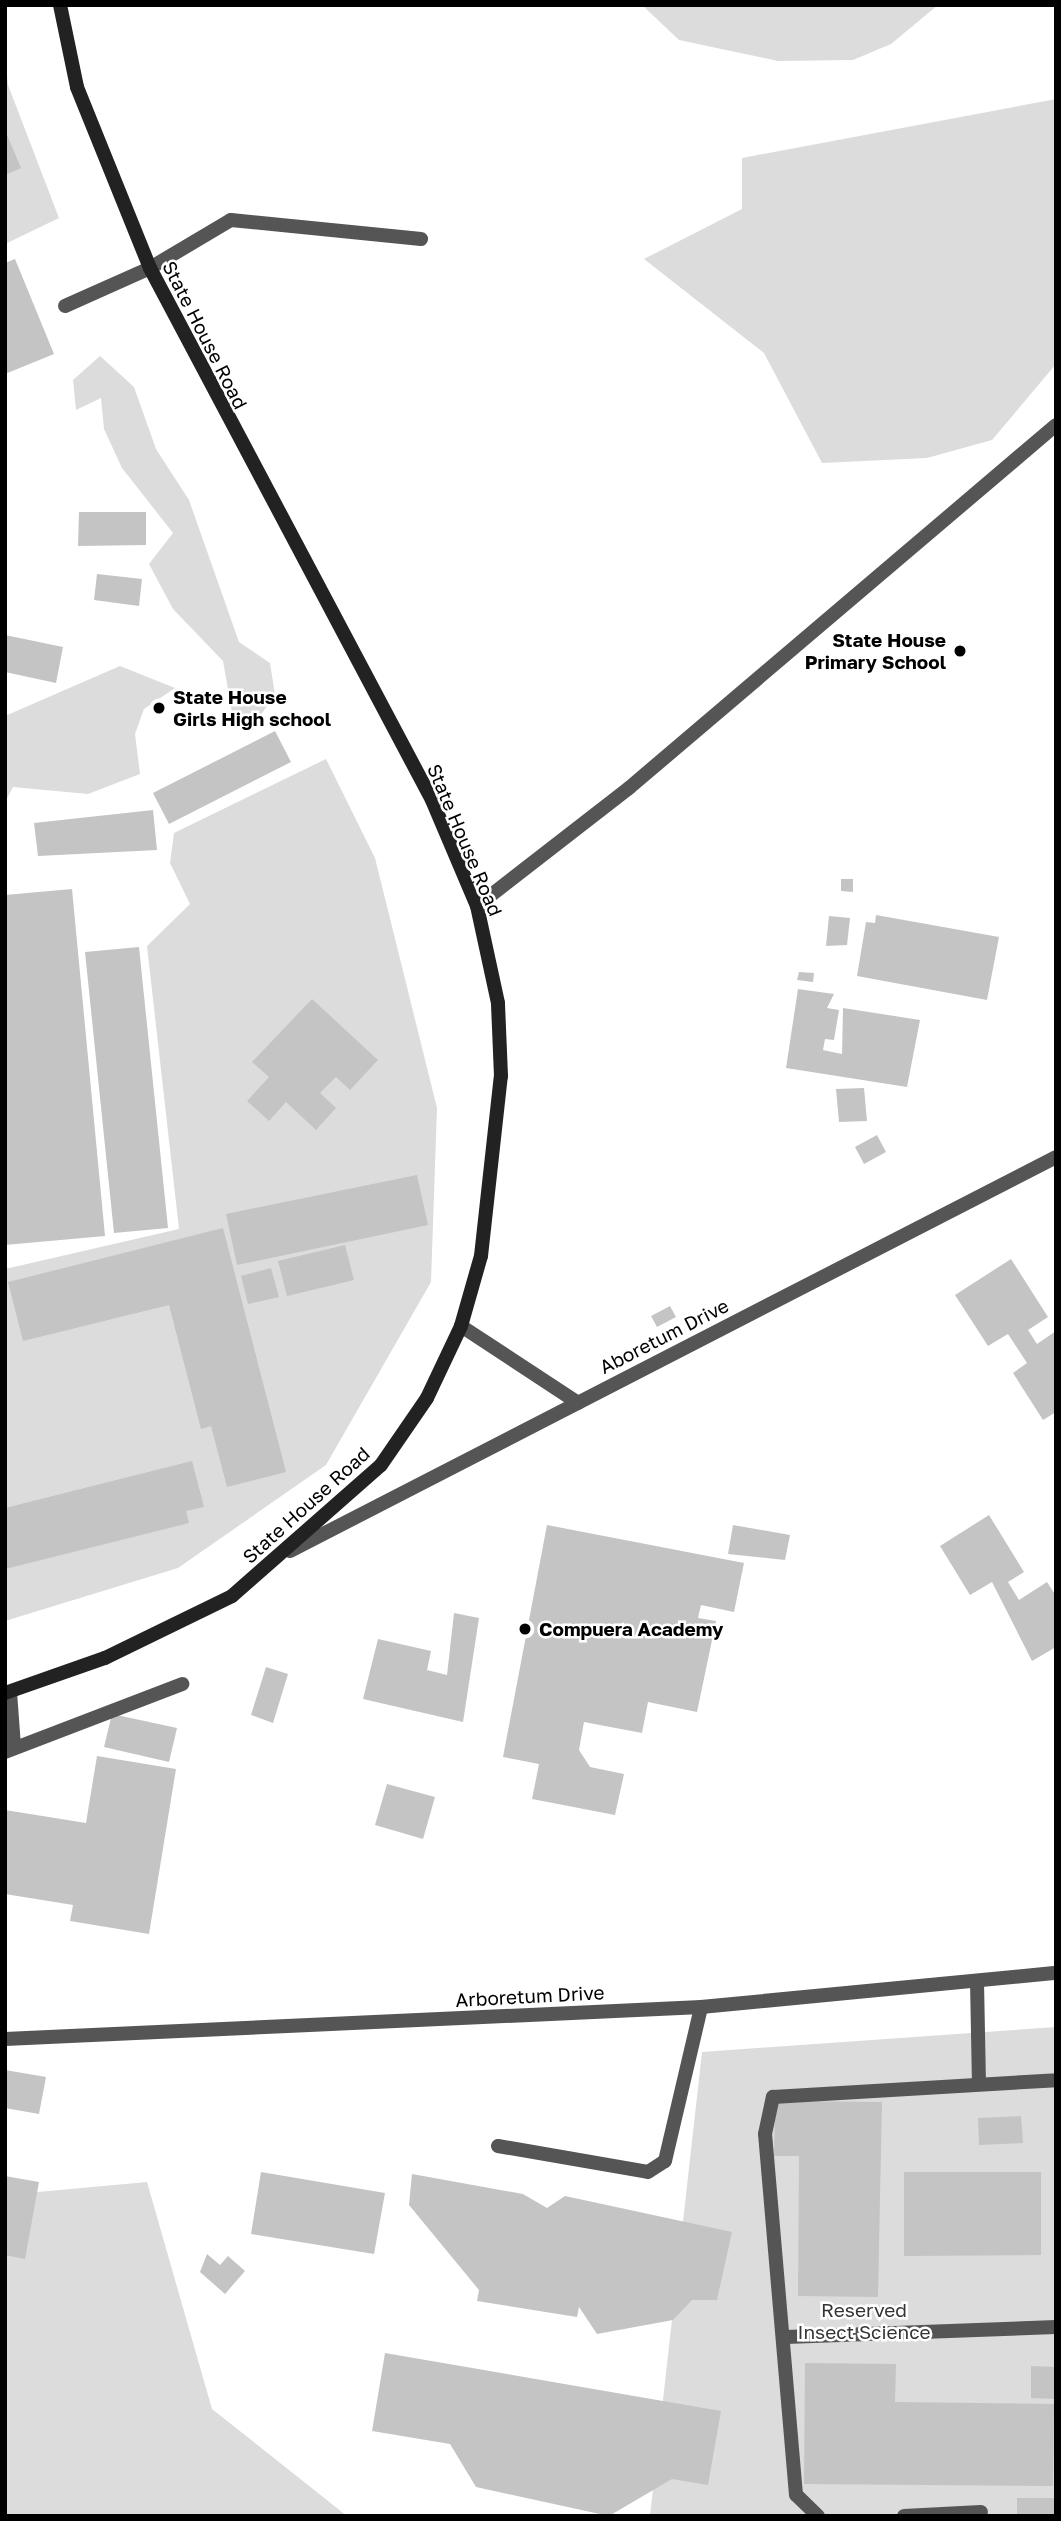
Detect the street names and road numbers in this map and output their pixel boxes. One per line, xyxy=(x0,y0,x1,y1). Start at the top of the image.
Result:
street label: State House Road xyxy=(158,257,252,413)
street label: State House Road xyxy=(423,761,507,919)
street label: Aboretum Drive xyxy=(596,1294,732,1378)
street label: State House Road xyxy=(238,1442,374,1568)
street label: Arboretum Drive xyxy=(455,1981,605,2011)

